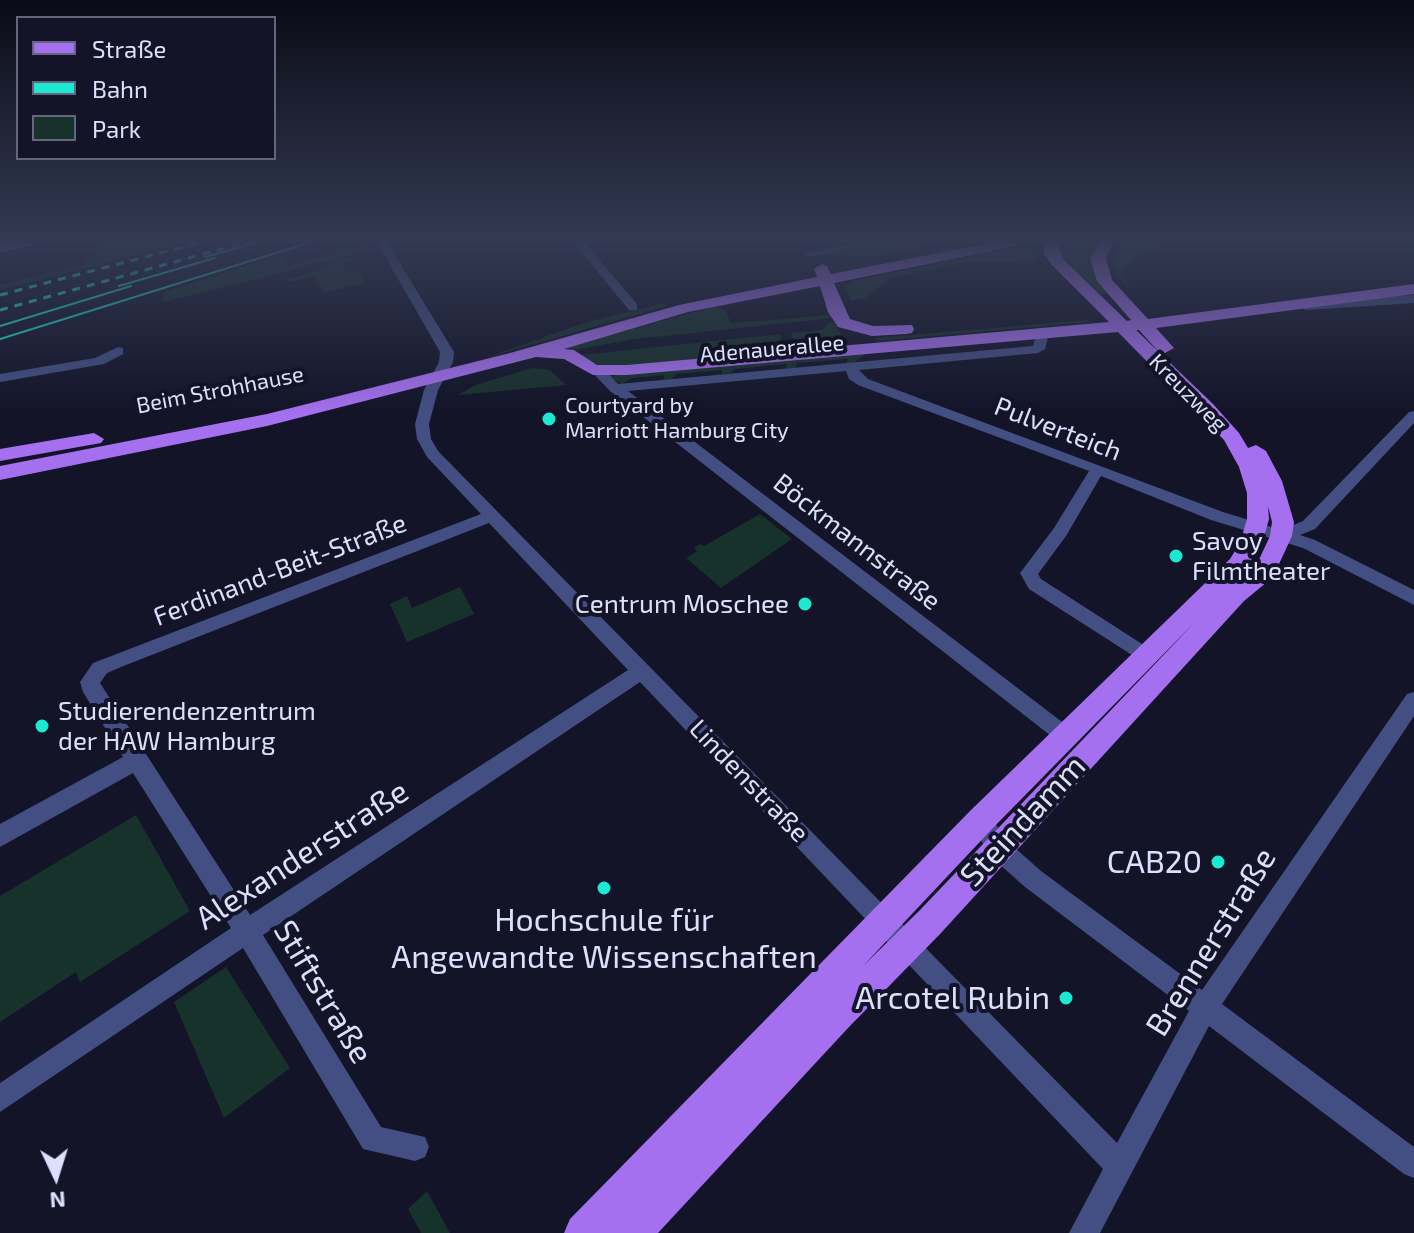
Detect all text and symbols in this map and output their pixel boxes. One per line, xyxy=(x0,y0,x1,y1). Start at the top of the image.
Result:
legend xyxy=(16,16,276,160)
text: Straße xyxy=(92,34,166,63)
text: Bahn xyxy=(92,74,148,103)
text: Park xyxy=(92,114,141,143)
street label: Adenauerallee xyxy=(699,330,845,368)
street label: Kreuzweg xyxy=(1144,349,1232,437)
street label: Beim Strohhause xyxy=(134,361,306,419)
street label: Pulverteich xyxy=(990,391,1126,467)
place label: Courtyard by Marriott Hamburg City xyxy=(565,393,789,444)
marker: Courtyard by Marriott Hamburg City xyxy=(540,410,558,428)
street label: Böckmannstraße xyxy=(767,467,947,617)
street label: Ferdinand-Beit-Straße xyxy=(149,507,411,633)
place label: Savoy Filmtheater xyxy=(1192,525,1331,586)
marker: Savoy Filmtheater xyxy=(1167,547,1185,565)
place label: Centrum Moschee xyxy=(575,588,789,620)
marker: Centrum Moschee xyxy=(796,595,814,613)
place label: Studierendenzentrum der HAW Hamburg xyxy=(58,695,316,756)
street label: Lindenstraße xyxy=(683,713,815,849)
marker: Studierendenzentrum der HAW Hamburg xyxy=(33,717,51,735)
street label: Steindamm xyxy=(952,747,1094,895)
street label: Alexanderstraße xyxy=(189,772,415,938)
street label: Brennerstraße xyxy=(1138,841,1284,1043)
place label: CAB20 xyxy=(1107,843,1202,881)
marker: CAB20 xyxy=(1209,853,1227,871)
marker: Hochschule für Angewandte Wissenschaften xyxy=(595,879,613,897)
place label: Hochschule für Angewandte Wissenschaften xyxy=(391,901,817,976)
street label: Stiftstraße xyxy=(265,914,381,1070)
place label: Arcotel Rubin xyxy=(855,979,1050,1017)
marker: Arcotel Rubin xyxy=(1057,989,1075,1007)
north arrow xyxy=(16,1137,96,1217)
text: N xyxy=(49,1187,67,1214)

